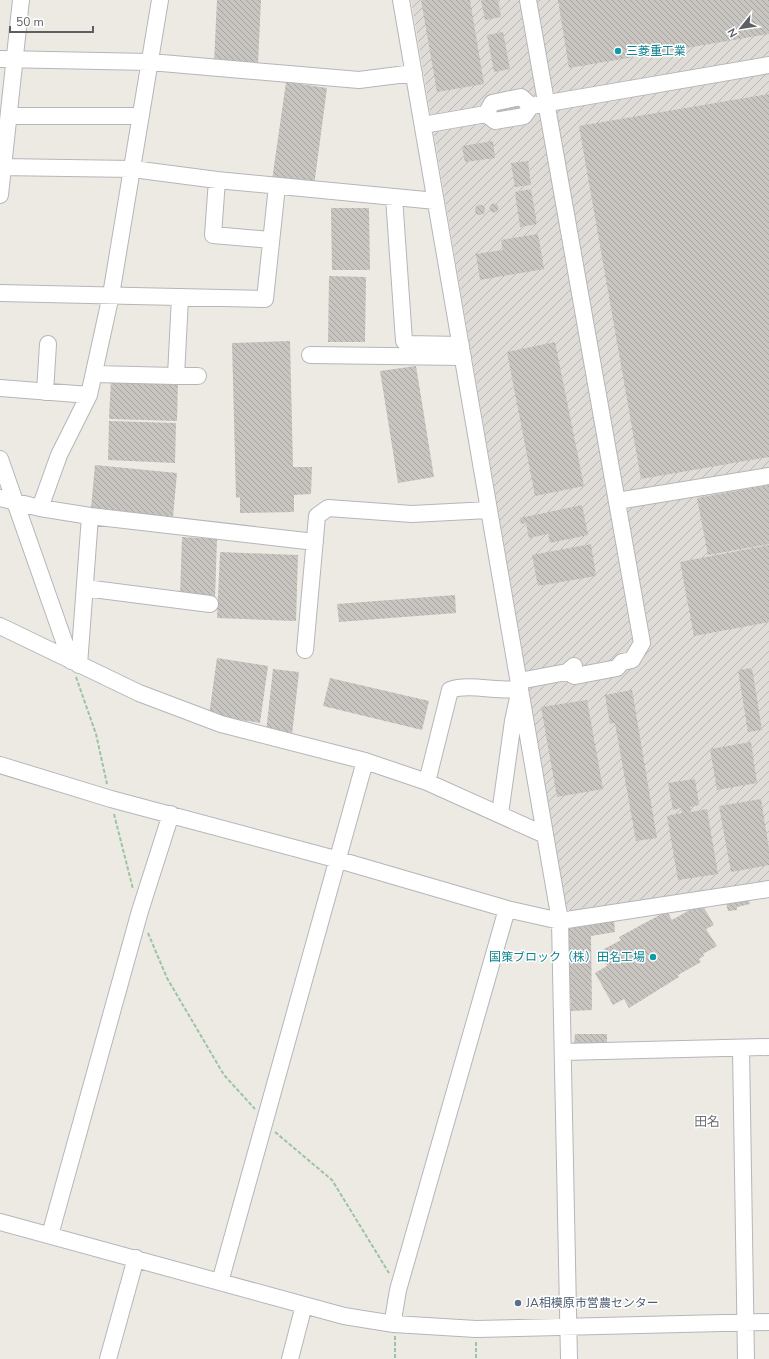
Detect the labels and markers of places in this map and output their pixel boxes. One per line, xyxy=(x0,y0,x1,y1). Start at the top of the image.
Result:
place label: 三菱重工業 xyxy=(626,43,686,59)
marker: 三菱重工業 xyxy=(613,46,623,56)
place label: 国策ブロック（株）田名工場 xyxy=(489,949,645,965)
marker: 国策ブロック（株）田名工場 xyxy=(648,952,658,962)
place label: JA相模原市営農センター xyxy=(525,1295,659,1311)
marker: JA相模原市営農センター xyxy=(513,1298,523,1308)

